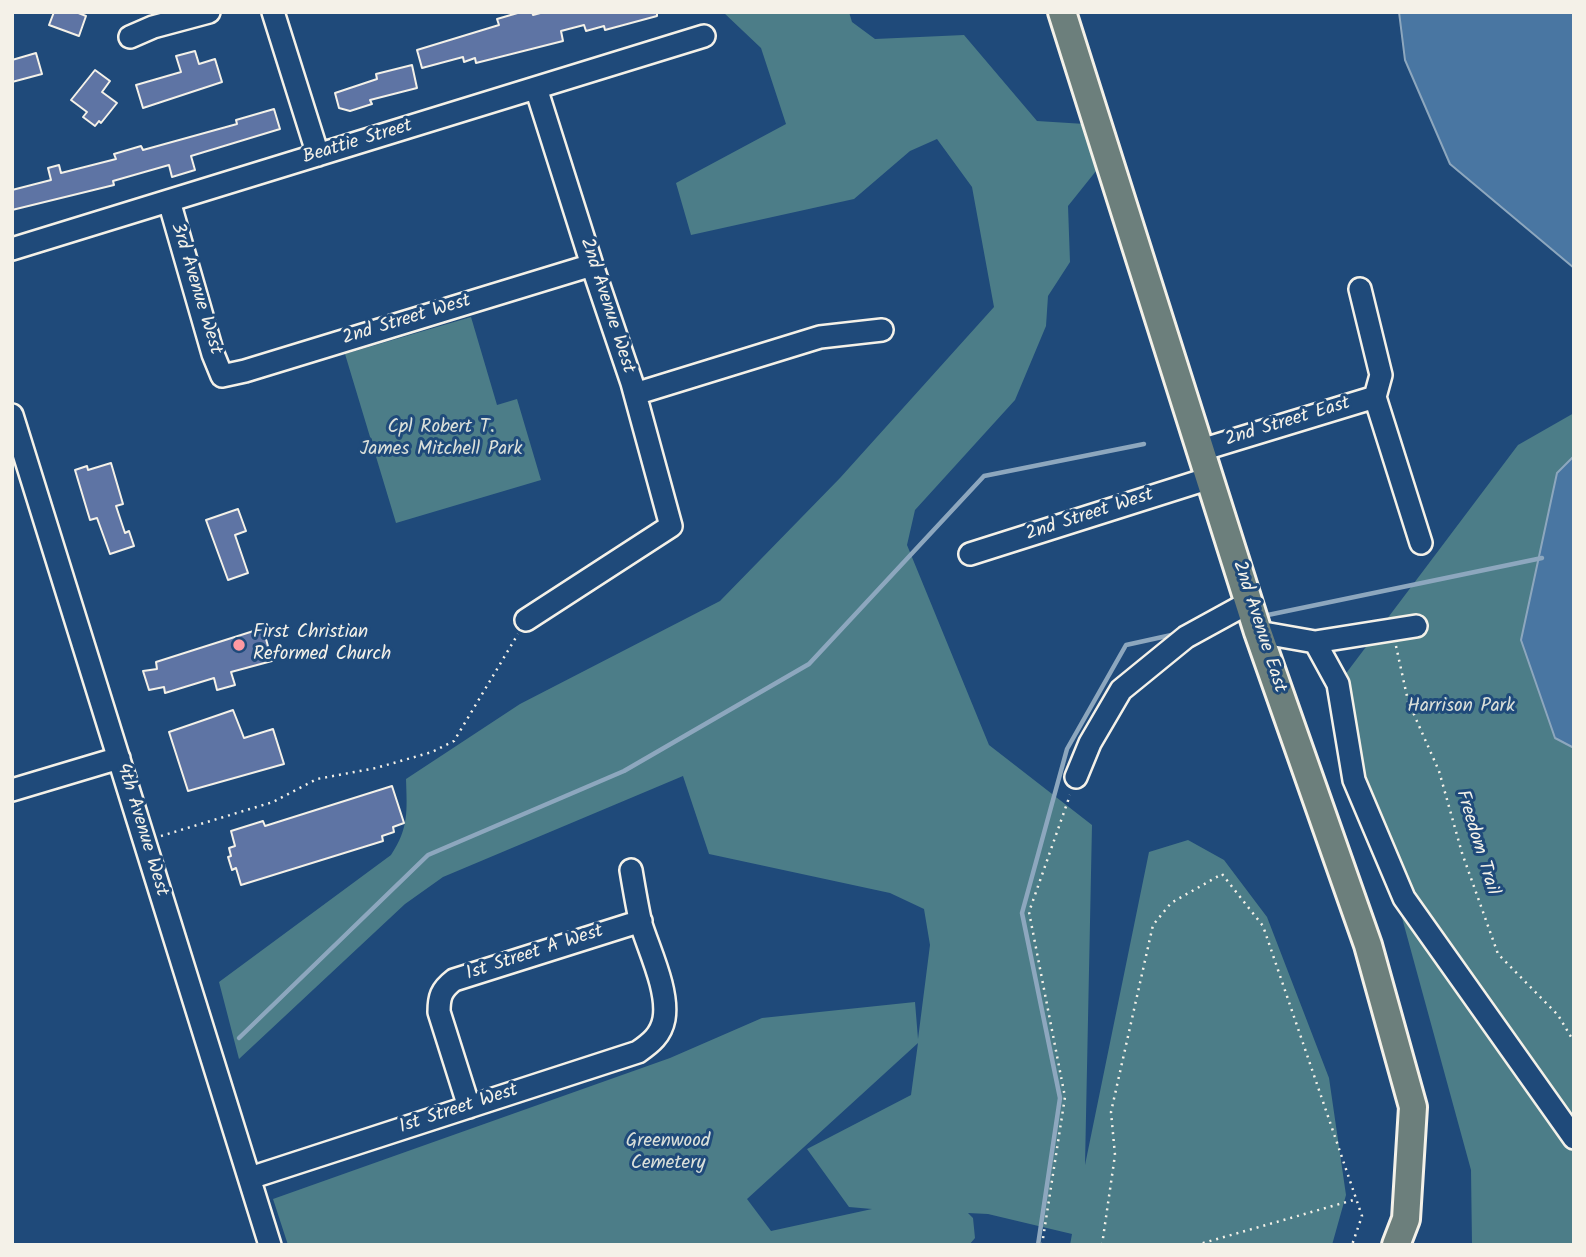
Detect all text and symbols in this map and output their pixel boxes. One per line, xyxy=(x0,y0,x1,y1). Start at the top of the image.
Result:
street label: Beattie Street xyxy=(301,116,415,170)
street label: 3rd Avenue West xyxy=(164,220,226,358)
street label: 2nd Avenue West xyxy=(573,236,639,376)
street label: 2nd Street West xyxy=(340,291,474,351)
street label: 2nd Street East xyxy=(1223,393,1353,453)
park label: Cpl Robert T. James Mitchell Park xyxy=(360,418,522,462)
street label: 2nd Street West xyxy=(1023,485,1157,547)
street label: 2nd Avenue East xyxy=(1226,558,1290,696)
place label: First Christian Reformed Church xyxy=(253,623,391,667)
marker: First Christian Reformed Church xyxy=(231,637,247,653)
park label: Harrison Park xyxy=(1407,697,1515,719)
street label: 4th Avenue West xyxy=(110,761,172,899)
street label: Freedom Trail xyxy=(1449,788,1503,898)
street label: 1st Street A West xyxy=(464,921,606,987)
street label: 1st Street West xyxy=(397,1080,521,1140)
park label: Greenwood Cemetery xyxy=(626,1132,710,1176)

